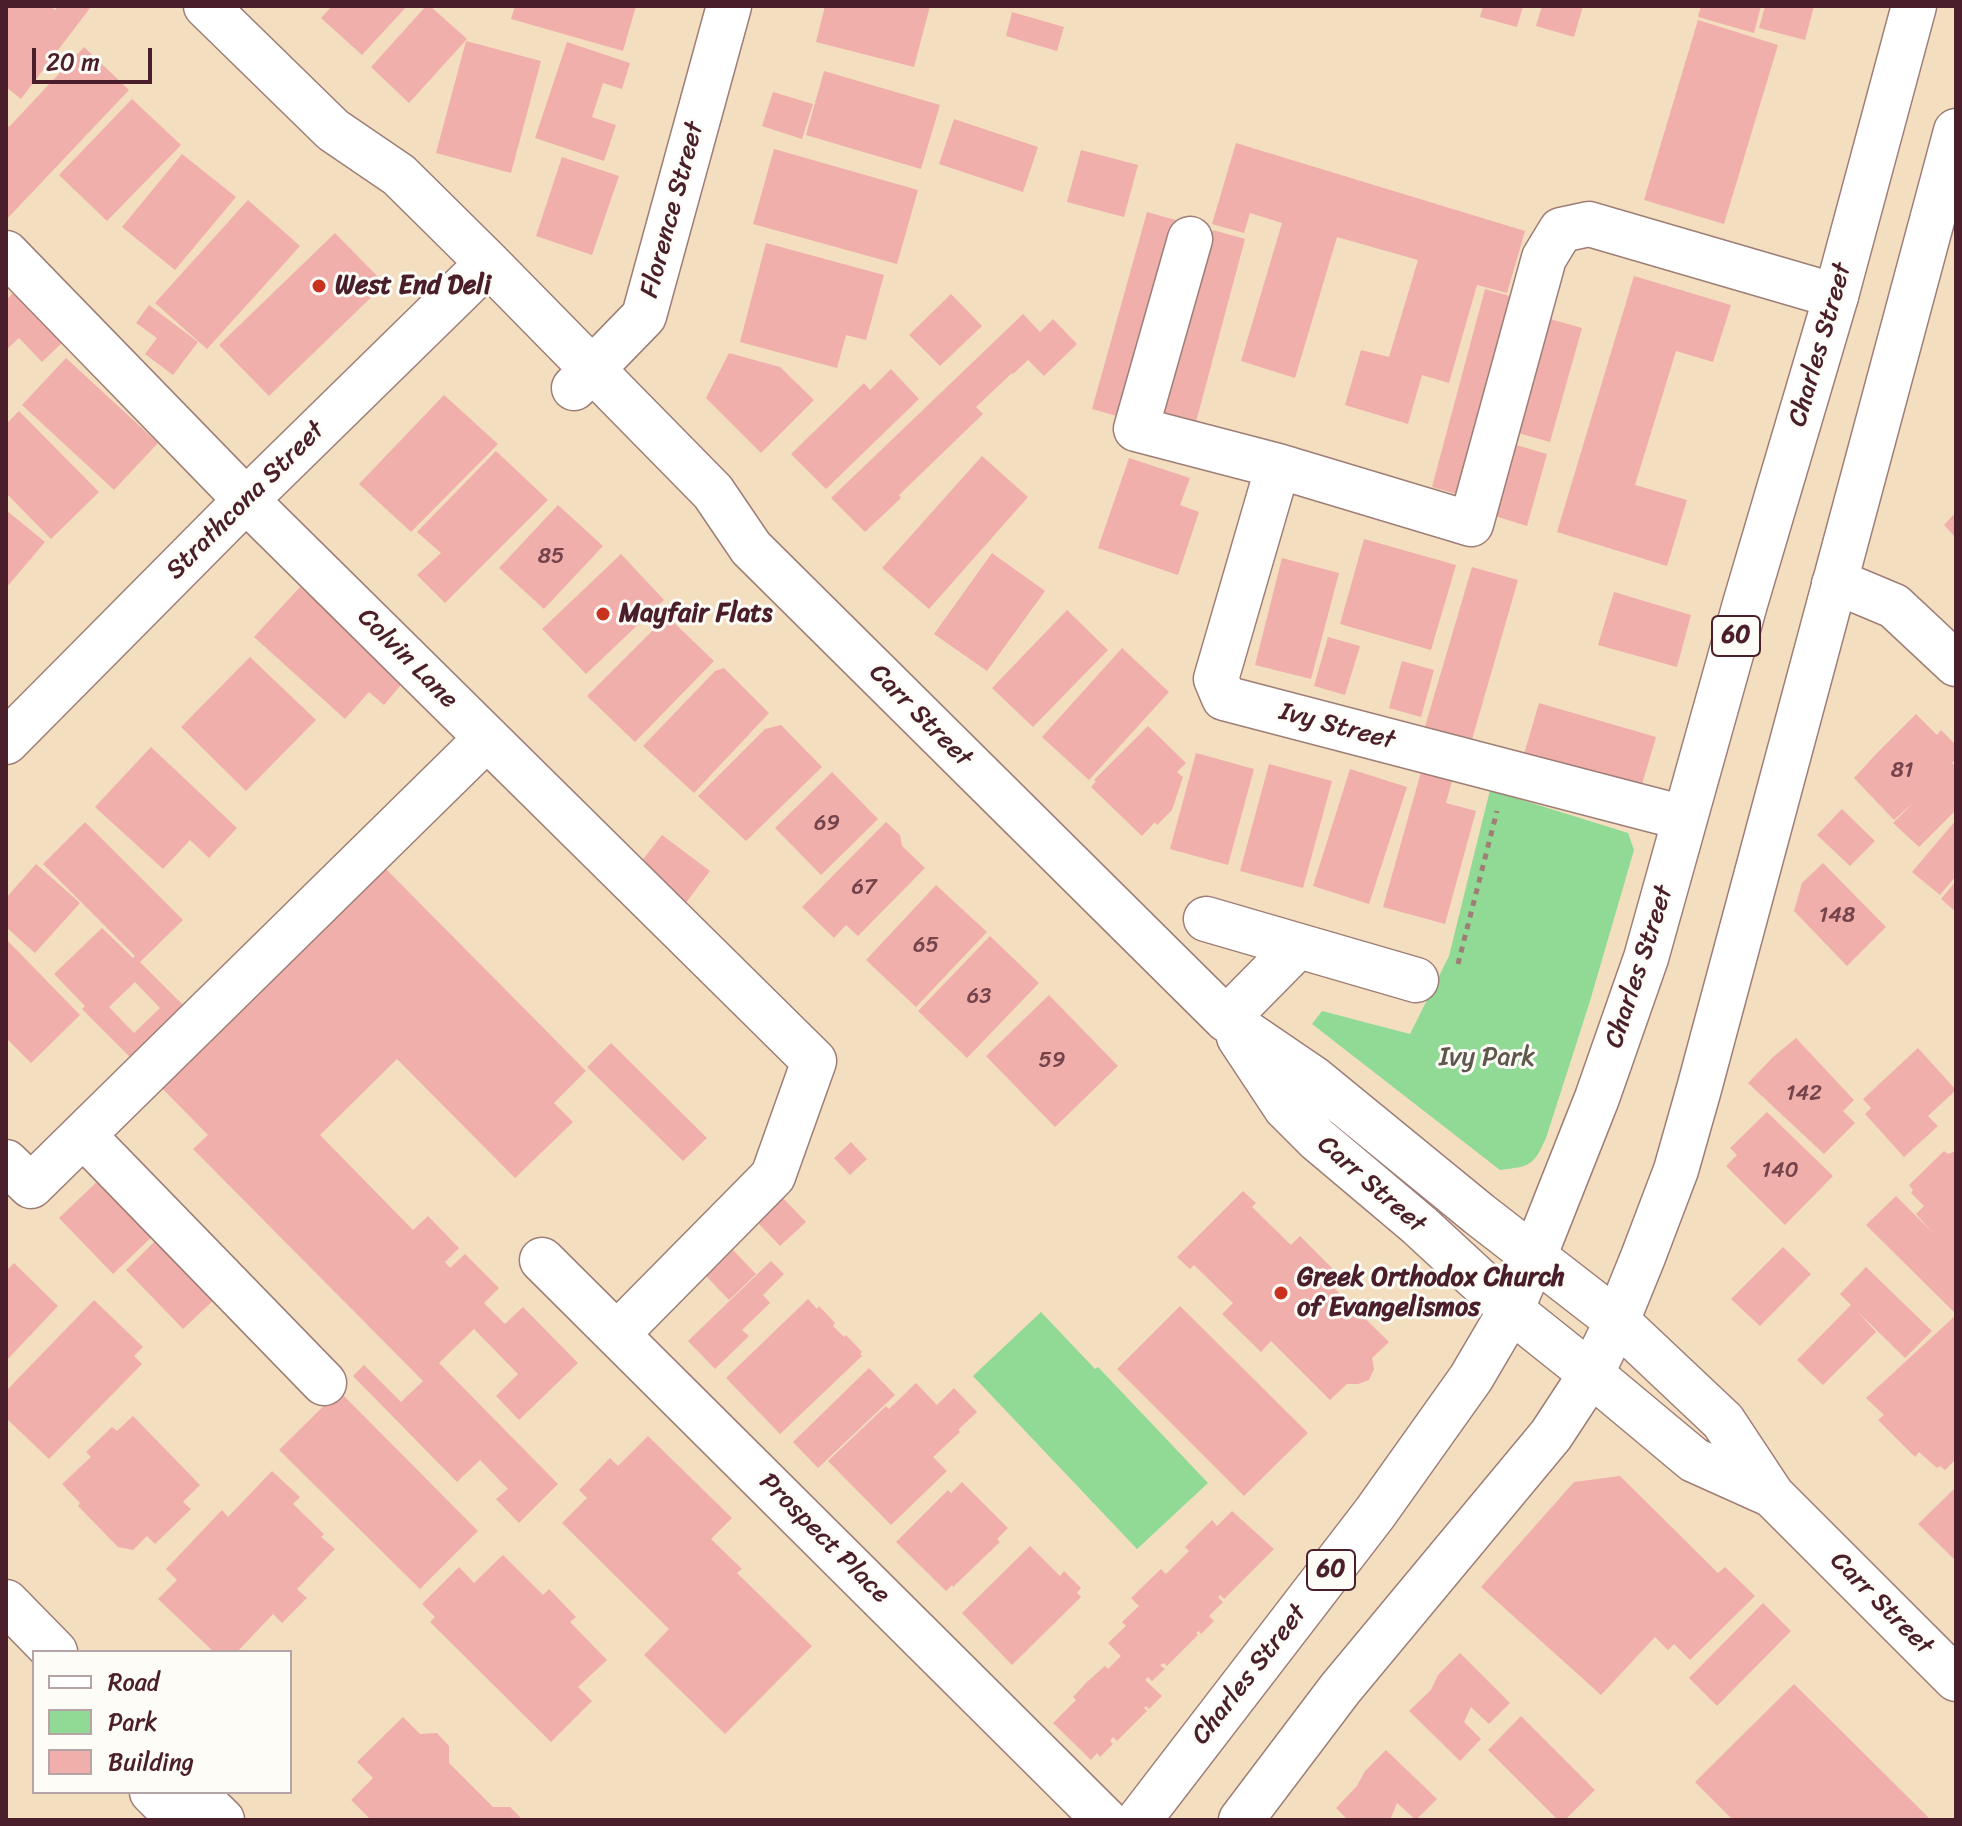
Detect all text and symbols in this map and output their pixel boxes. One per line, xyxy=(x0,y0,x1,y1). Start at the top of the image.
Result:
scale bar xyxy=(36,32,156,82)
text: 20 m xyxy=(46,41,100,83)
street label: Florence Street xyxy=(635,119,711,301)
street label: Charles Street xyxy=(1783,260,1859,430)
place label: West End Deli xyxy=(335,270,491,302)
marker: West End Deli xyxy=(310,277,328,295)
street label: Strathcona Street xyxy=(160,415,332,587)
house number: 85 xyxy=(538,544,564,570)
place label: Mayfair Flats xyxy=(619,598,772,630)
street label: Colvin Lane xyxy=(350,602,464,716)
marker: Mayfair Flats xyxy=(594,605,612,623)
road number: 60 xyxy=(1712,616,1760,656)
street label: Carr Street xyxy=(862,658,978,774)
street label: Ivy Street xyxy=(1276,697,1398,757)
house number: 81 xyxy=(1891,758,1913,784)
house number: 69 xyxy=(814,811,840,837)
house number: 67 xyxy=(851,875,877,901)
street label: Charles Street xyxy=(1599,882,1681,1052)
house number: 148 xyxy=(1819,903,1855,929)
house number: 65 xyxy=(913,933,939,959)
house number: 63 xyxy=(967,984,991,1010)
park label: Ivy Park xyxy=(1439,1042,1535,1074)
house number: 59 xyxy=(1039,1048,1065,1074)
house number: 142 xyxy=(1786,1081,1822,1107)
street label: Carr Street xyxy=(1311,1130,1431,1240)
house number: 140 xyxy=(1761,1158,1799,1184)
place label: Greek Orthodox Church of Evangelismos xyxy=(1297,1262,1565,1324)
marker: Greek Orthodox Church of Evangelismos xyxy=(1272,1284,1290,1302)
street label: Prospect Place xyxy=(752,1467,896,1611)
street label: Carr Street xyxy=(1823,1546,1939,1662)
road number: 60 xyxy=(1307,1550,1355,1590)
street label: Charles Street xyxy=(1186,1599,1314,1751)
legend xyxy=(32,1650,292,1794)
text: Road xyxy=(108,1661,159,1703)
text: Park xyxy=(108,1701,157,1743)
text: Building xyxy=(108,1741,194,1783)

